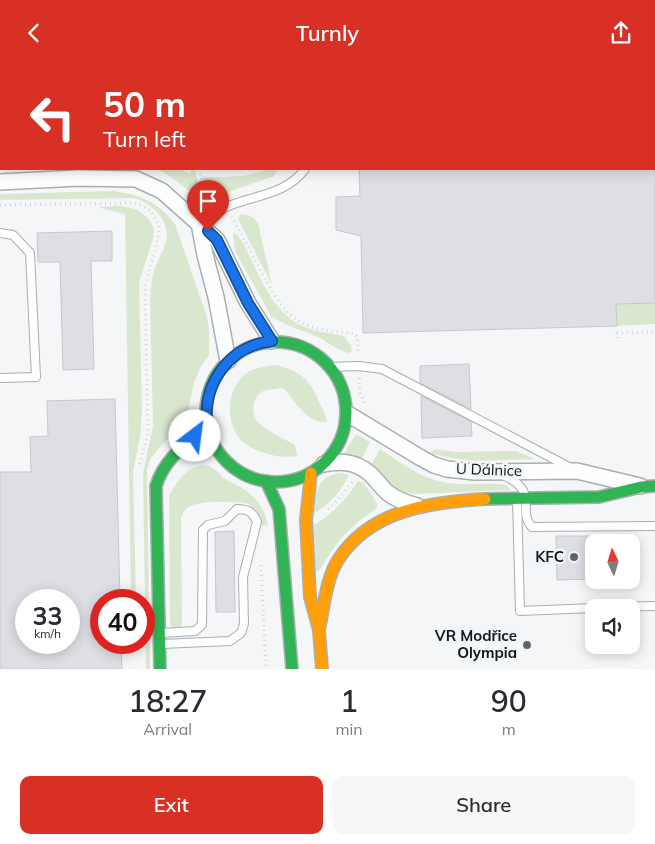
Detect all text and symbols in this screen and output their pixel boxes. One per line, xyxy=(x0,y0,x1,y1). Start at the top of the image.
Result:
icon: back xyxy=(20,19,48,47)
text: Turnly xyxy=(296,19,359,47)
icon: share xyxy=(607,19,635,47)
text: 50 m xyxy=(103,82,186,126)
icon: left xyxy=(20,85,85,150)
text: Turn left xyxy=(103,125,186,153)
pin xyxy=(187,180,229,231)
icon: arrive xyxy=(194,187,222,215)
position arrow xyxy=(168,409,220,461)
street label: U Dálnice xyxy=(455,459,523,480)
north arrow xyxy=(585,534,640,589)
map controls xyxy=(585,534,640,654)
place label: KFC xyxy=(535,547,564,566)
marker: KFC xyxy=(568,551,580,563)
speed limit sign: 40 xyxy=(90,589,155,654)
button: sound xyxy=(585,599,640,654)
text: 33 xyxy=(32,600,63,631)
text: km/h xyxy=(34,626,61,641)
place label: VR Modřice Olympia xyxy=(434,626,517,662)
marker: VR Modřice Olympia xyxy=(521,639,533,651)
text: 18:27 xyxy=(128,682,207,720)
text: 1 xyxy=(340,682,358,720)
text: 90 xyxy=(491,682,527,720)
text: Arrival xyxy=(143,719,192,739)
text: min xyxy=(335,719,363,739)
text: m xyxy=(502,719,516,739)
button: Exit xyxy=(20,776,323,834)
button: Share xyxy=(333,776,635,834)

